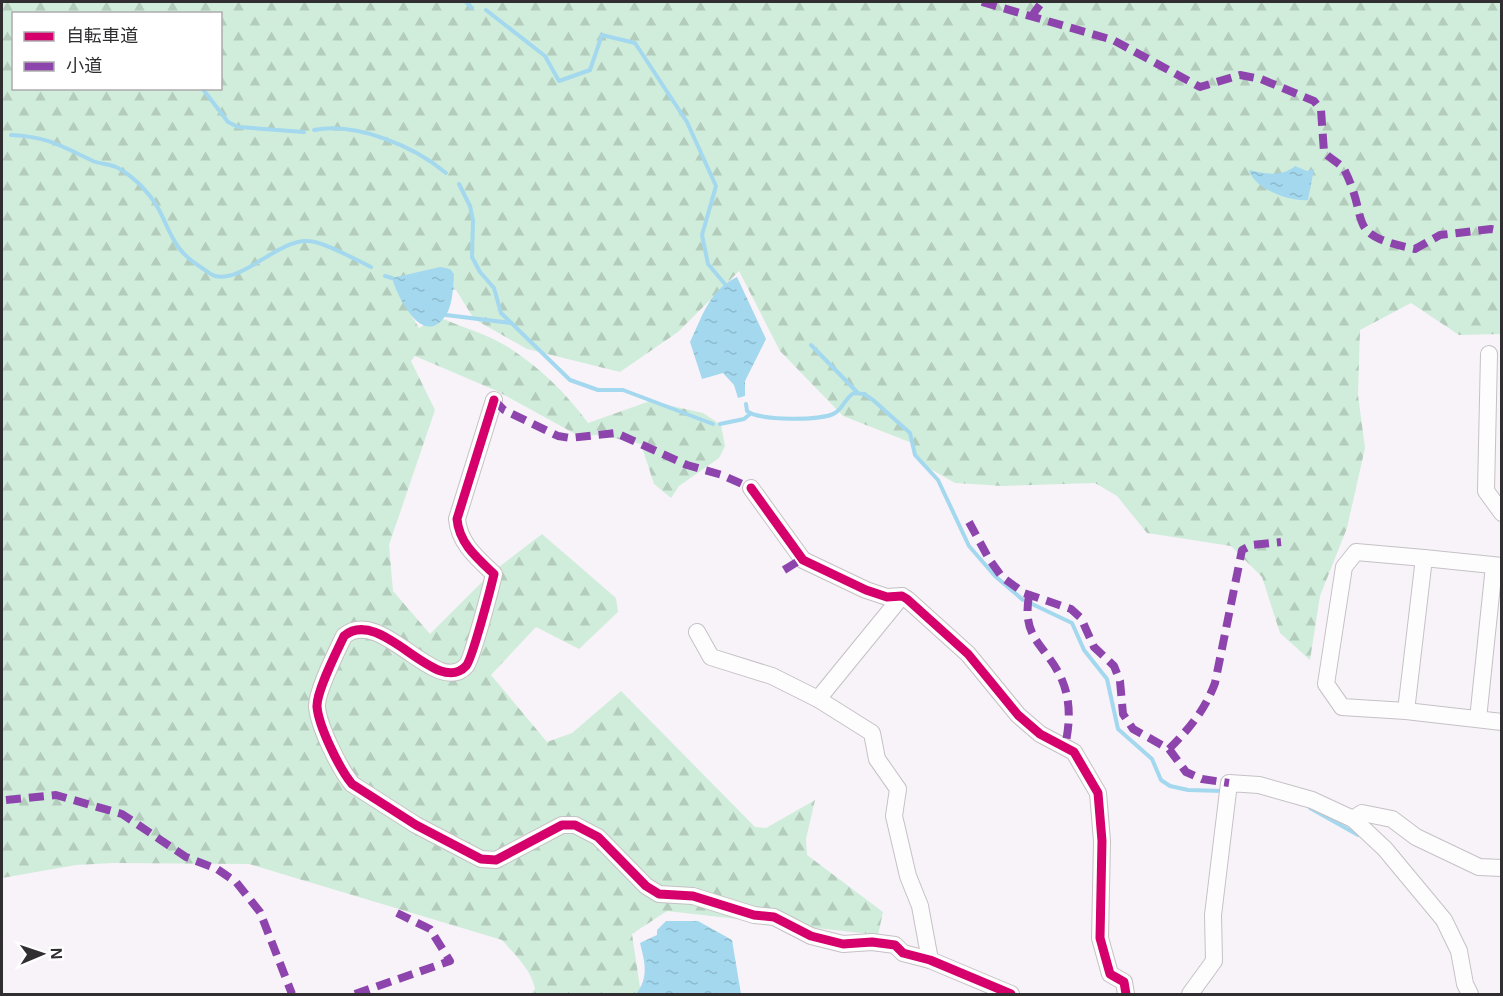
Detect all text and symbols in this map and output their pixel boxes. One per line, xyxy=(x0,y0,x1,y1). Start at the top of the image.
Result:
legend xyxy=(12,12,222,90)
text: 自転車道 xyxy=(66,26,138,46)
text: 小道 xyxy=(66,56,102,76)
north arrow xyxy=(12,924,72,984)
text: N xyxy=(48,947,65,960)

